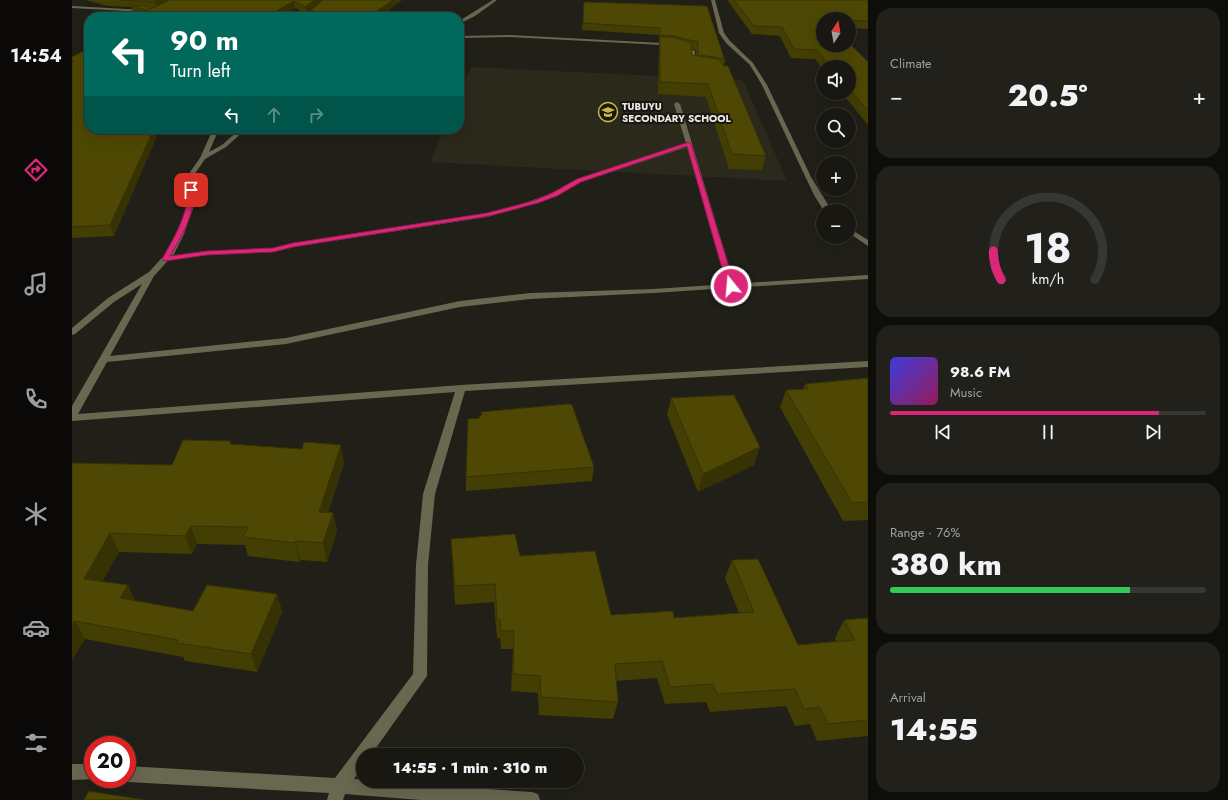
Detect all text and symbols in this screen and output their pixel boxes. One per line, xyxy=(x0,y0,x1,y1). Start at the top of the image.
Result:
north arrow xyxy=(816,12,856,52)
map controls xyxy=(816,12,856,244)
text: 90 m xyxy=(170,20,239,61)
icon: left xyxy=(104,28,156,80)
text: 14:54 xyxy=(10,43,62,69)
text: Climate xyxy=(890,54,931,73)
text: Turn left xyxy=(170,58,230,84)
button: sound xyxy=(816,60,856,100)
text: 20.5° xyxy=(1008,74,1088,117)
text: − xyxy=(890,80,903,112)
text: + xyxy=(1192,80,1206,112)
place label: TUBUYU SECONDARY SCHOOL xyxy=(622,99,731,126)
school or university icon: TUBUYU SECONDARY SCHOOL xyxy=(597,101,619,123)
icon: left xyxy=(221,104,243,126)
icon: ahead xyxy=(263,104,285,126)
icon: right xyxy=(305,104,327,126)
button: search xyxy=(816,108,856,148)
icon: directions xyxy=(22,156,50,184)
button: + xyxy=(816,156,856,196)
pin xyxy=(174,173,208,207)
icon: arrive xyxy=(180,179,202,201)
button: − xyxy=(816,204,856,244)
text: 18 xyxy=(1024,217,1072,278)
position arrow xyxy=(710,265,752,307)
text: km/h xyxy=(1032,268,1064,288)
icon: music xyxy=(22,270,50,298)
text: 98.6 FM xyxy=(950,361,1010,383)
text: Music xyxy=(950,383,982,402)
icon: phone xyxy=(22,385,50,413)
icon: previous xyxy=(932,421,954,443)
icon: pause xyxy=(1037,421,1059,443)
icon: next xyxy=(1142,421,1164,443)
icon: climate xyxy=(22,500,50,528)
text: Range · 76% xyxy=(890,523,960,542)
text: 380 km xyxy=(890,543,1002,586)
icon: car xyxy=(22,614,50,642)
text: Arrival xyxy=(890,688,926,707)
text: 14:55 xyxy=(890,708,978,751)
icon: filters xyxy=(22,729,50,757)
speed limit sign: 20 xyxy=(84,736,136,788)
text: 14:55 · 1 min · 310 m xyxy=(393,757,547,779)

